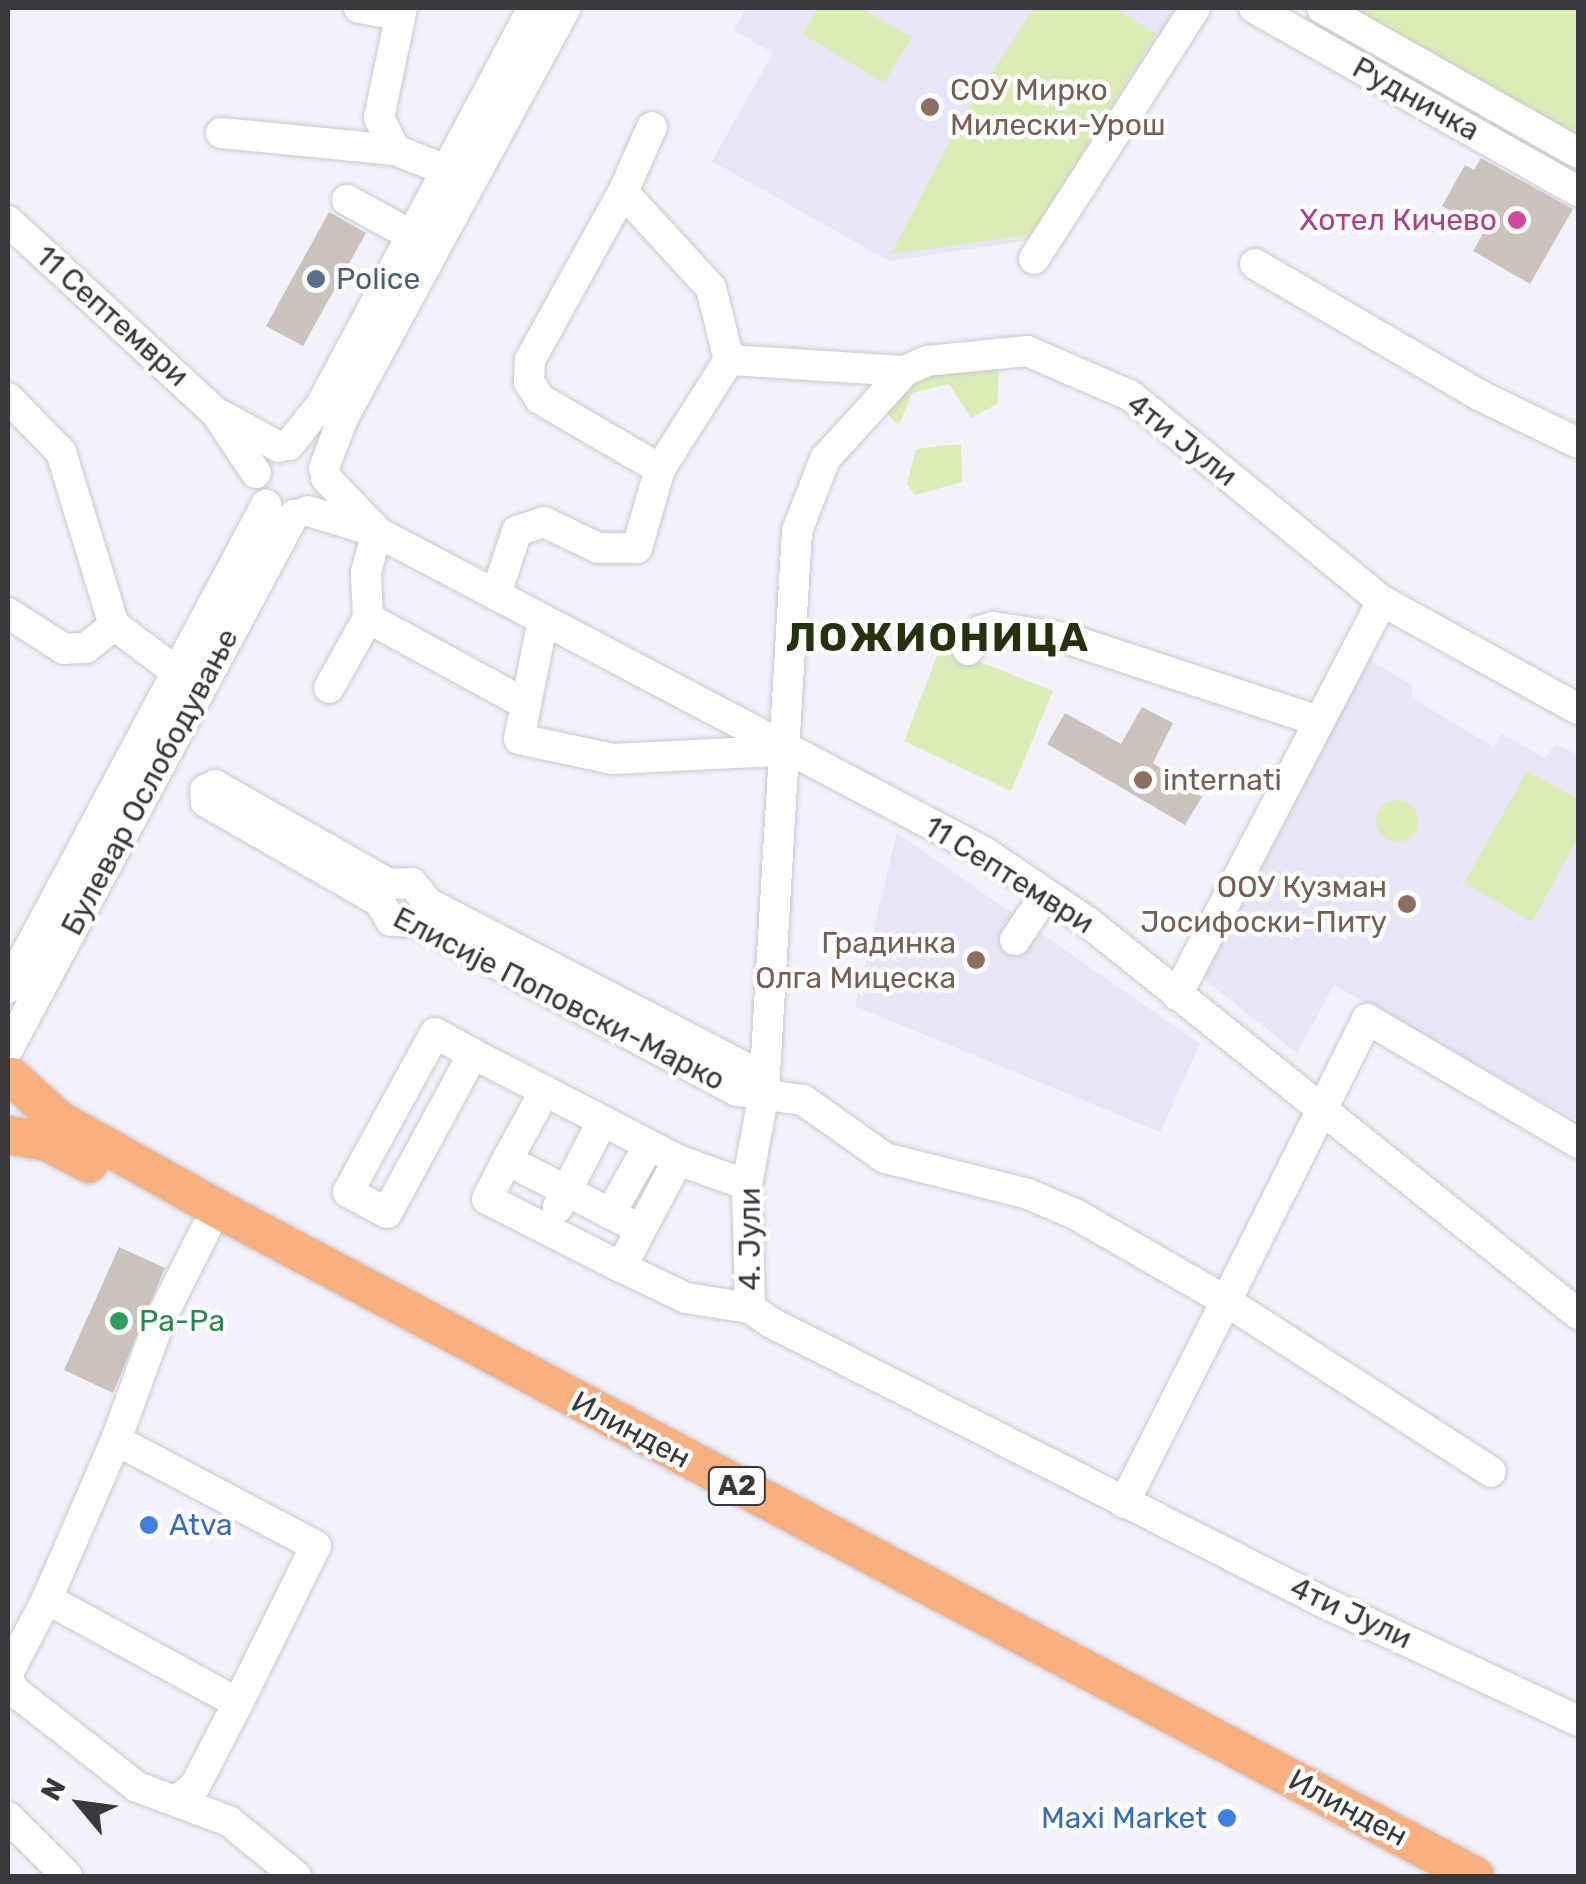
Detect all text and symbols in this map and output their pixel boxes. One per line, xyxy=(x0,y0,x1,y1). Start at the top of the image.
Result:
street label: Рудничка xyxy=(1346,49,1486,149)
place label: СОУ Мирко Милески-Урош xyxy=(950,72,1166,142)
marker: СОУ Мирко Милески-Урош xyxy=(919,96,941,118)
place label: Хотел Кичево xyxy=(1299,202,1497,238)
marker: Хотел Кичево xyxy=(1506,209,1528,231)
street label: 11 Септември xyxy=(28,238,196,394)
place label: Police xyxy=(336,261,420,297)
marker: Police xyxy=(305,268,327,290)
street label: 4ти Јули xyxy=(1120,386,1244,494)
district label: ЛОЖИОНИЦА xyxy=(786,614,1090,662)
street label: Булевар Ослободување xyxy=(54,623,246,941)
place label: internati xyxy=(1163,762,1282,798)
marker: internati xyxy=(1132,769,1154,791)
street label: 11 Септември xyxy=(918,809,1100,941)
place label: ООУ Кузман Јосифоски-Питу xyxy=(1140,869,1387,940)
marker: ООУ Кузман Јосифоски-Питу xyxy=(1396,893,1418,915)
street label: Елисије Поповски-Марко xyxy=(387,900,731,1098)
place label: Градинка Олга Мицеска xyxy=(755,925,956,996)
marker: Градинка Олга Мицеска xyxy=(965,949,987,971)
street label: 4. Јули xyxy=(732,1187,768,1291)
place label: Ра-Ра xyxy=(139,1303,225,1339)
marker: Ра-Ра xyxy=(108,1310,130,1332)
street label: Илинден xyxy=(565,1384,697,1476)
road number: A2 xyxy=(707,1463,767,1509)
place label: Atva xyxy=(169,1507,233,1543)
marker: Atva xyxy=(138,1514,160,1536)
street label: 4ти Јули xyxy=(1285,1569,1417,1657)
north arrow xyxy=(30,1754,130,1854)
street label: Илинден xyxy=(1282,1762,1414,1854)
text: N xyxy=(34,1772,73,1806)
place label: Maxi Market xyxy=(1041,1800,1207,1836)
marker: Maxi Market xyxy=(1216,1807,1238,1829)

